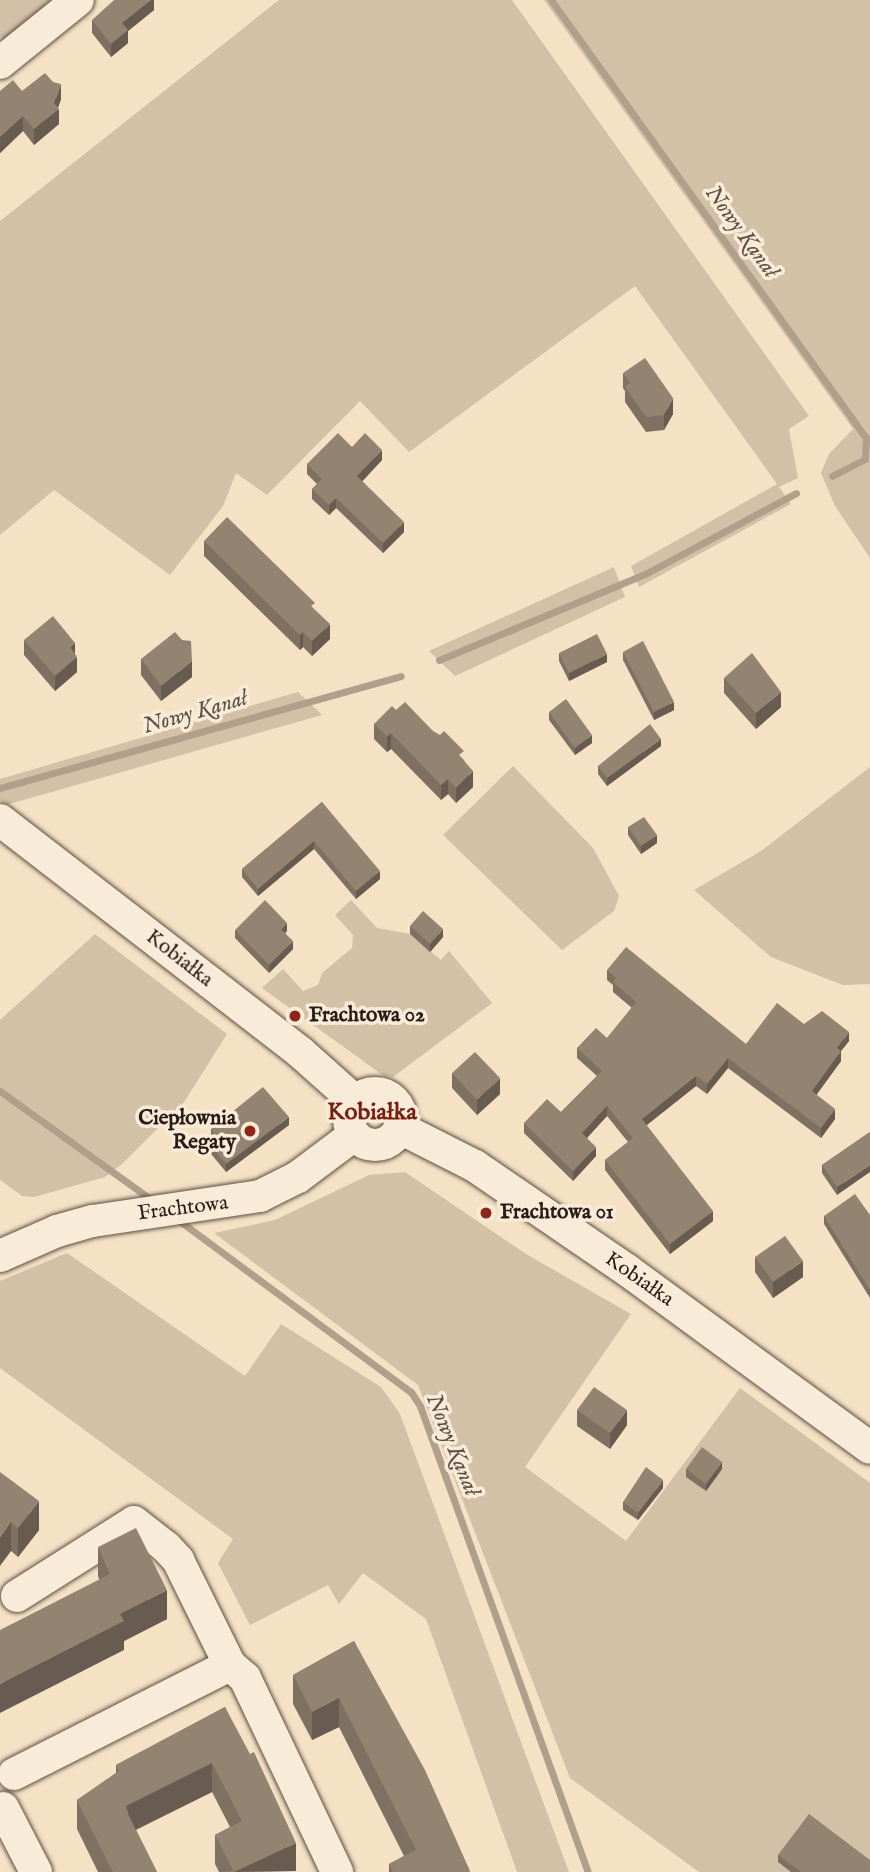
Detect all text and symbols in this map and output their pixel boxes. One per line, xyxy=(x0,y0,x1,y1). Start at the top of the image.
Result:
water label: Nowy Kanał xyxy=(698,180,784,284)
water label: Nowy Kanał xyxy=(140,685,250,741)
street label: Kobiałka xyxy=(140,925,218,993)
place label: Frachtowa 02 xyxy=(309,1003,425,1029)
marker: Frachtowa 02 xyxy=(287,1008,303,1024)
district label: Kobiałka xyxy=(327,1099,417,1127)
place label: Ciepłownia Regaty xyxy=(138,1106,236,1156)
marker: Ciepłownia Regaty xyxy=(242,1123,258,1139)
street label: Frachtowa xyxy=(136,1191,230,1227)
place label: Frachtowa 01 xyxy=(500,1200,614,1226)
marker: Frachtowa 01 xyxy=(478,1205,494,1221)
street label: Kobiałka xyxy=(600,1247,678,1313)
water label: Nowy Kanał xyxy=(419,1390,485,1500)

